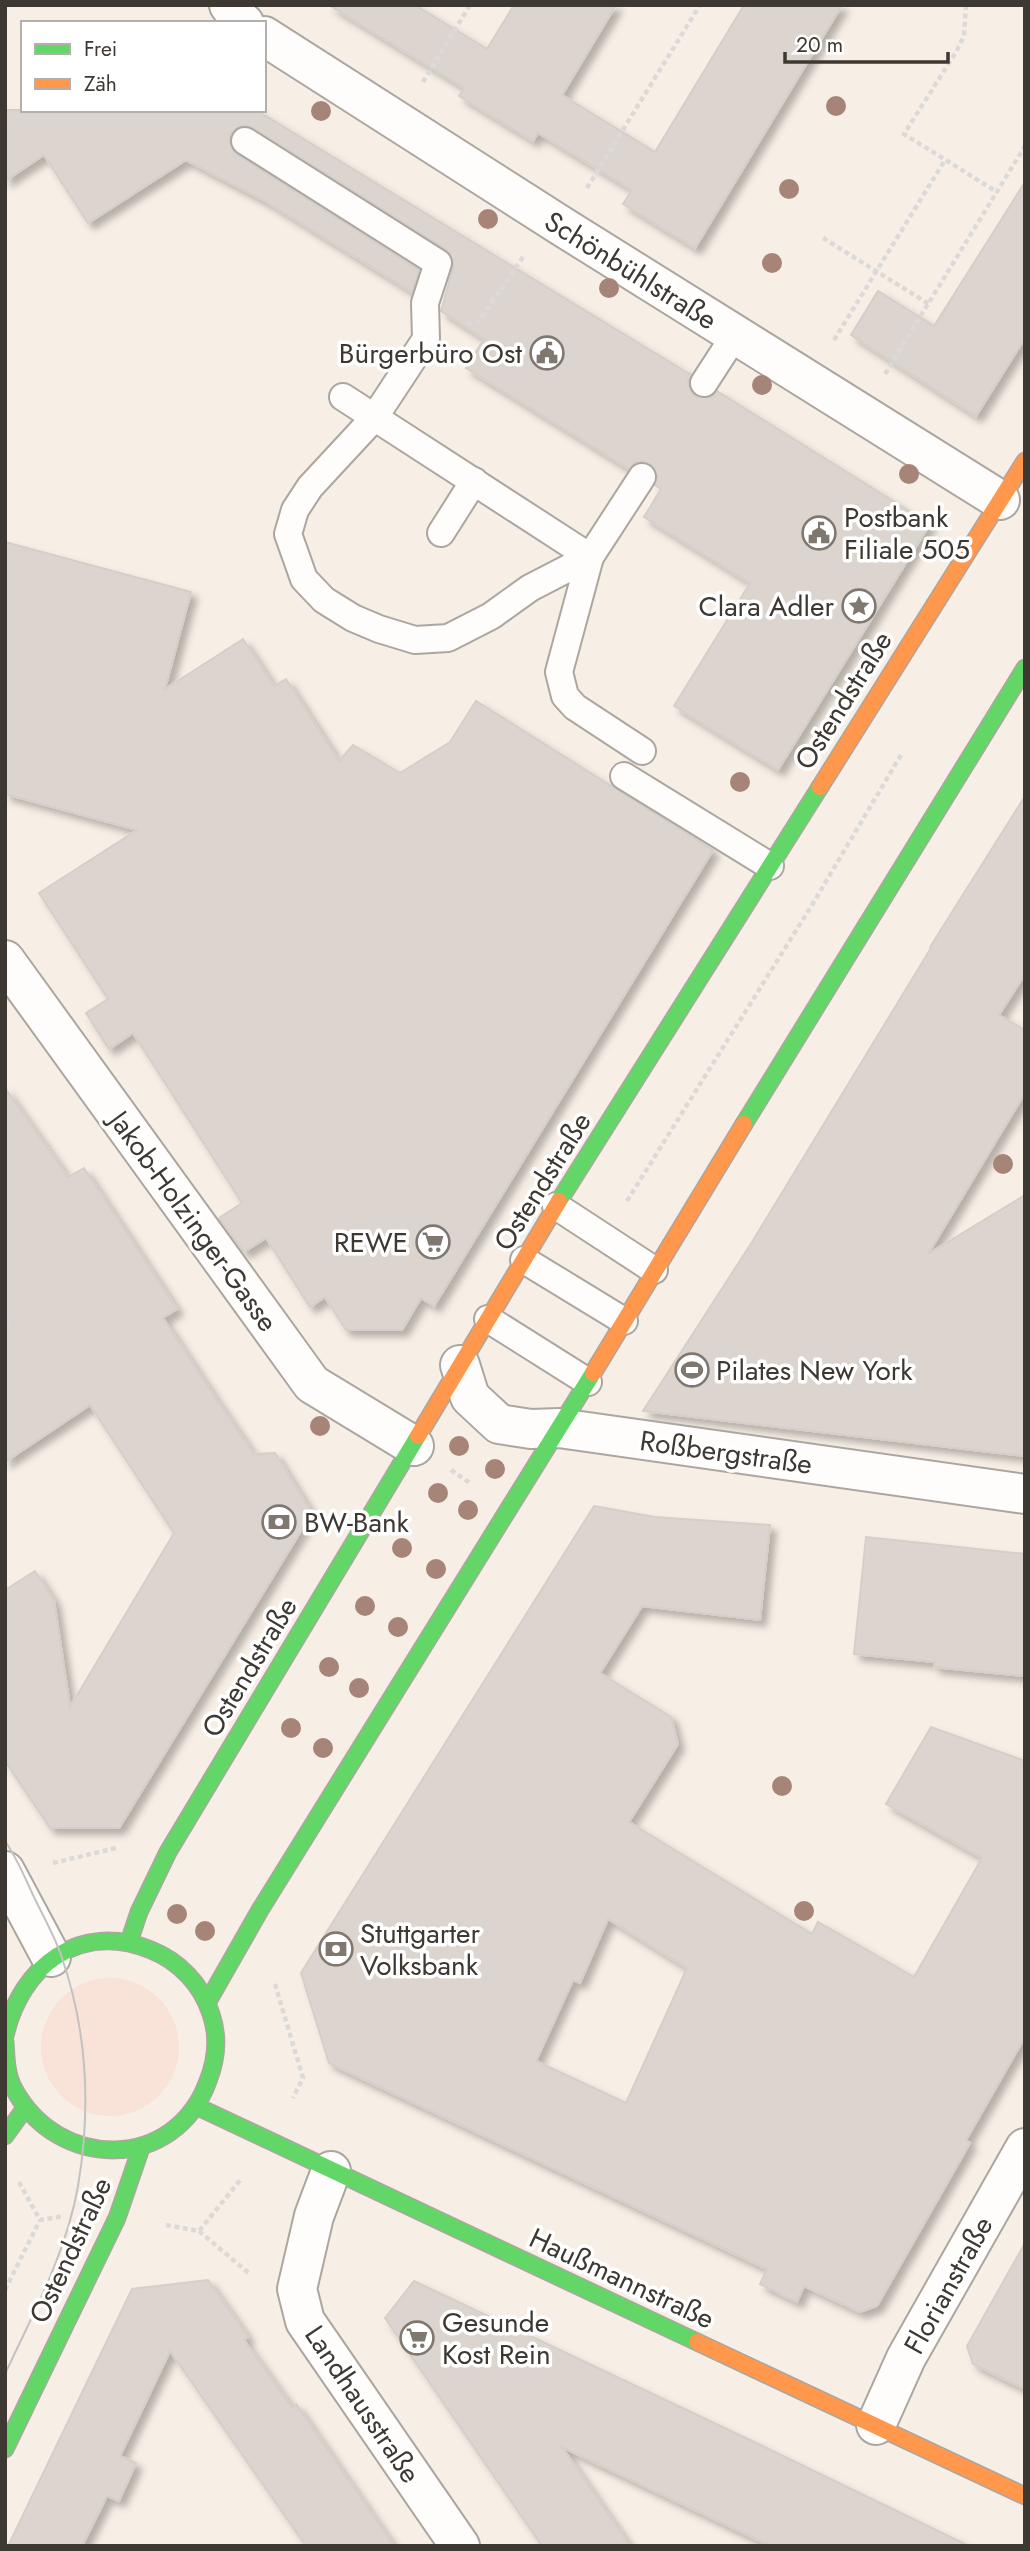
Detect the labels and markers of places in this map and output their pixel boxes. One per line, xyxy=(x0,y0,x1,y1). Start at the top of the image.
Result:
place label: Bürgerbüro Ost xyxy=(339,333,522,374)
public building icon: Bürgerbüro Ost xyxy=(528,334,566,372)
place label: Postbank Filiale 505 xyxy=(844,497,970,570)
public building icon: Postbank Filiale 505 xyxy=(800,514,838,552)
place label: Clara Adler xyxy=(699,586,834,627)
place icon: Clara Adler xyxy=(840,587,878,625)
place label: REWE xyxy=(334,1222,408,1263)
supermarket icon: REWE xyxy=(414,1223,452,1261)
place label: Pilates New York xyxy=(716,1350,913,1391)
sports icon: Pilates New York xyxy=(673,1351,711,1389)
place label: BW-Bank xyxy=(304,1502,410,1543)
bank icon: BW-Bank xyxy=(260,1503,298,1541)
place label: Stuttgarter Volksbank xyxy=(360,1913,480,1986)
bank icon: Stuttgarter Volksbank xyxy=(317,1930,355,1968)
place label: Gesunde Kost Rein xyxy=(442,2302,551,2375)
supermarket icon: Gesunde Kost Rein xyxy=(398,2319,436,2357)

